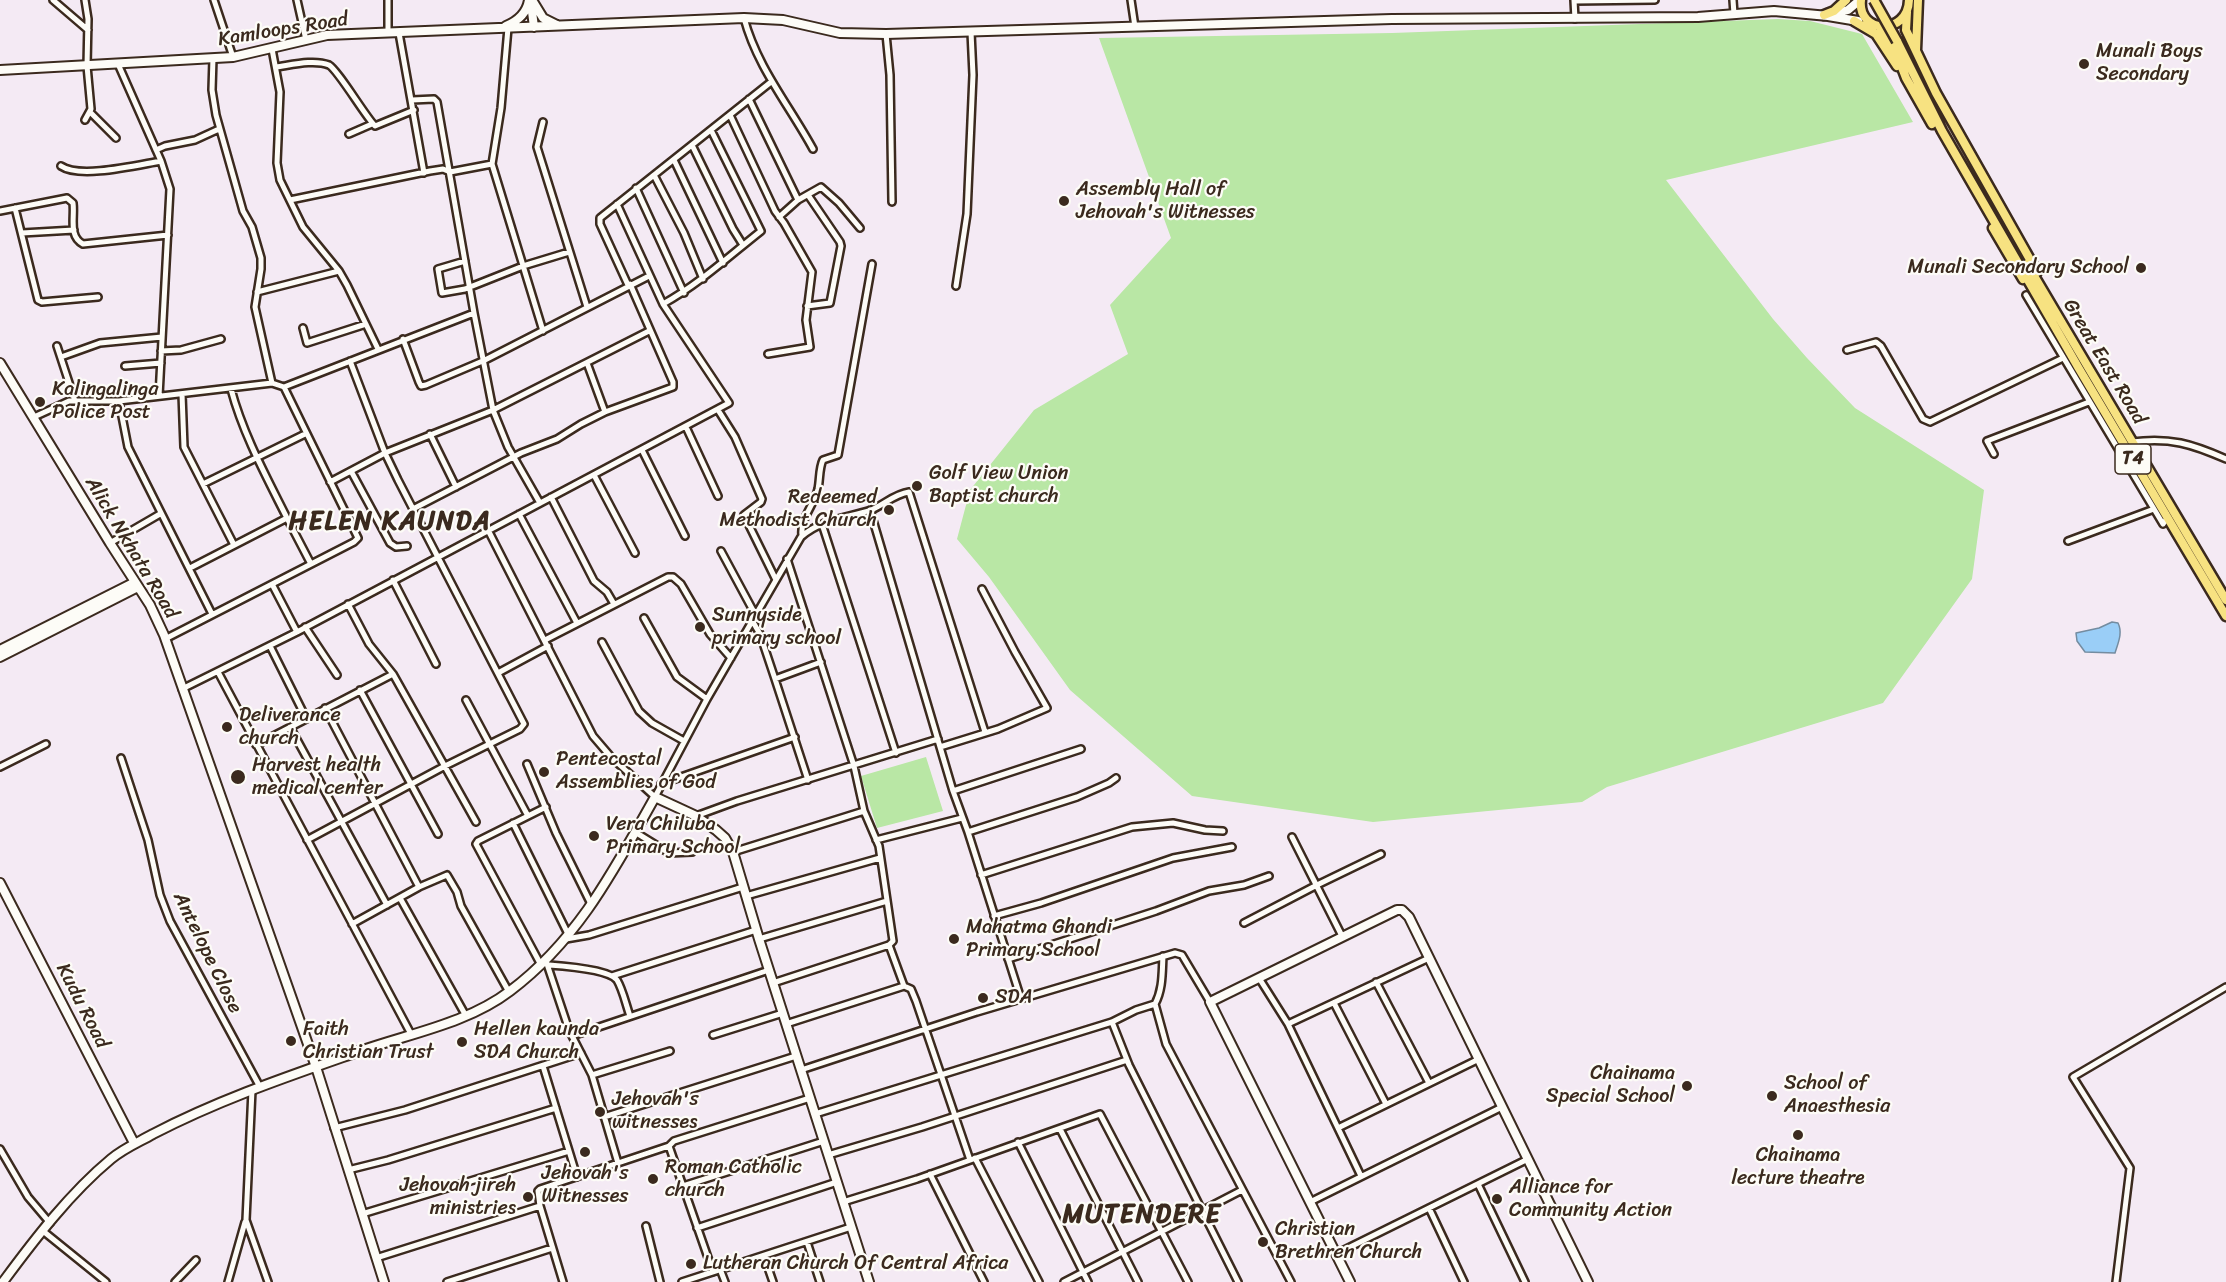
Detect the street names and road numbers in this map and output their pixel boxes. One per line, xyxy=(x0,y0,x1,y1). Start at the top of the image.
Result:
street label: Kamloops Road xyxy=(216,8,350,52)
street label: Great East Road xyxy=(2057,295,2151,429)
road number: T4 xyxy=(2115,444,2151,474)
street label: Alick Nkhata Road xyxy=(79,473,183,623)
street label: Antelope Close xyxy=(167,888,247,1018)
street label: Kudu Road xyxy=(50,959,114,1053)

